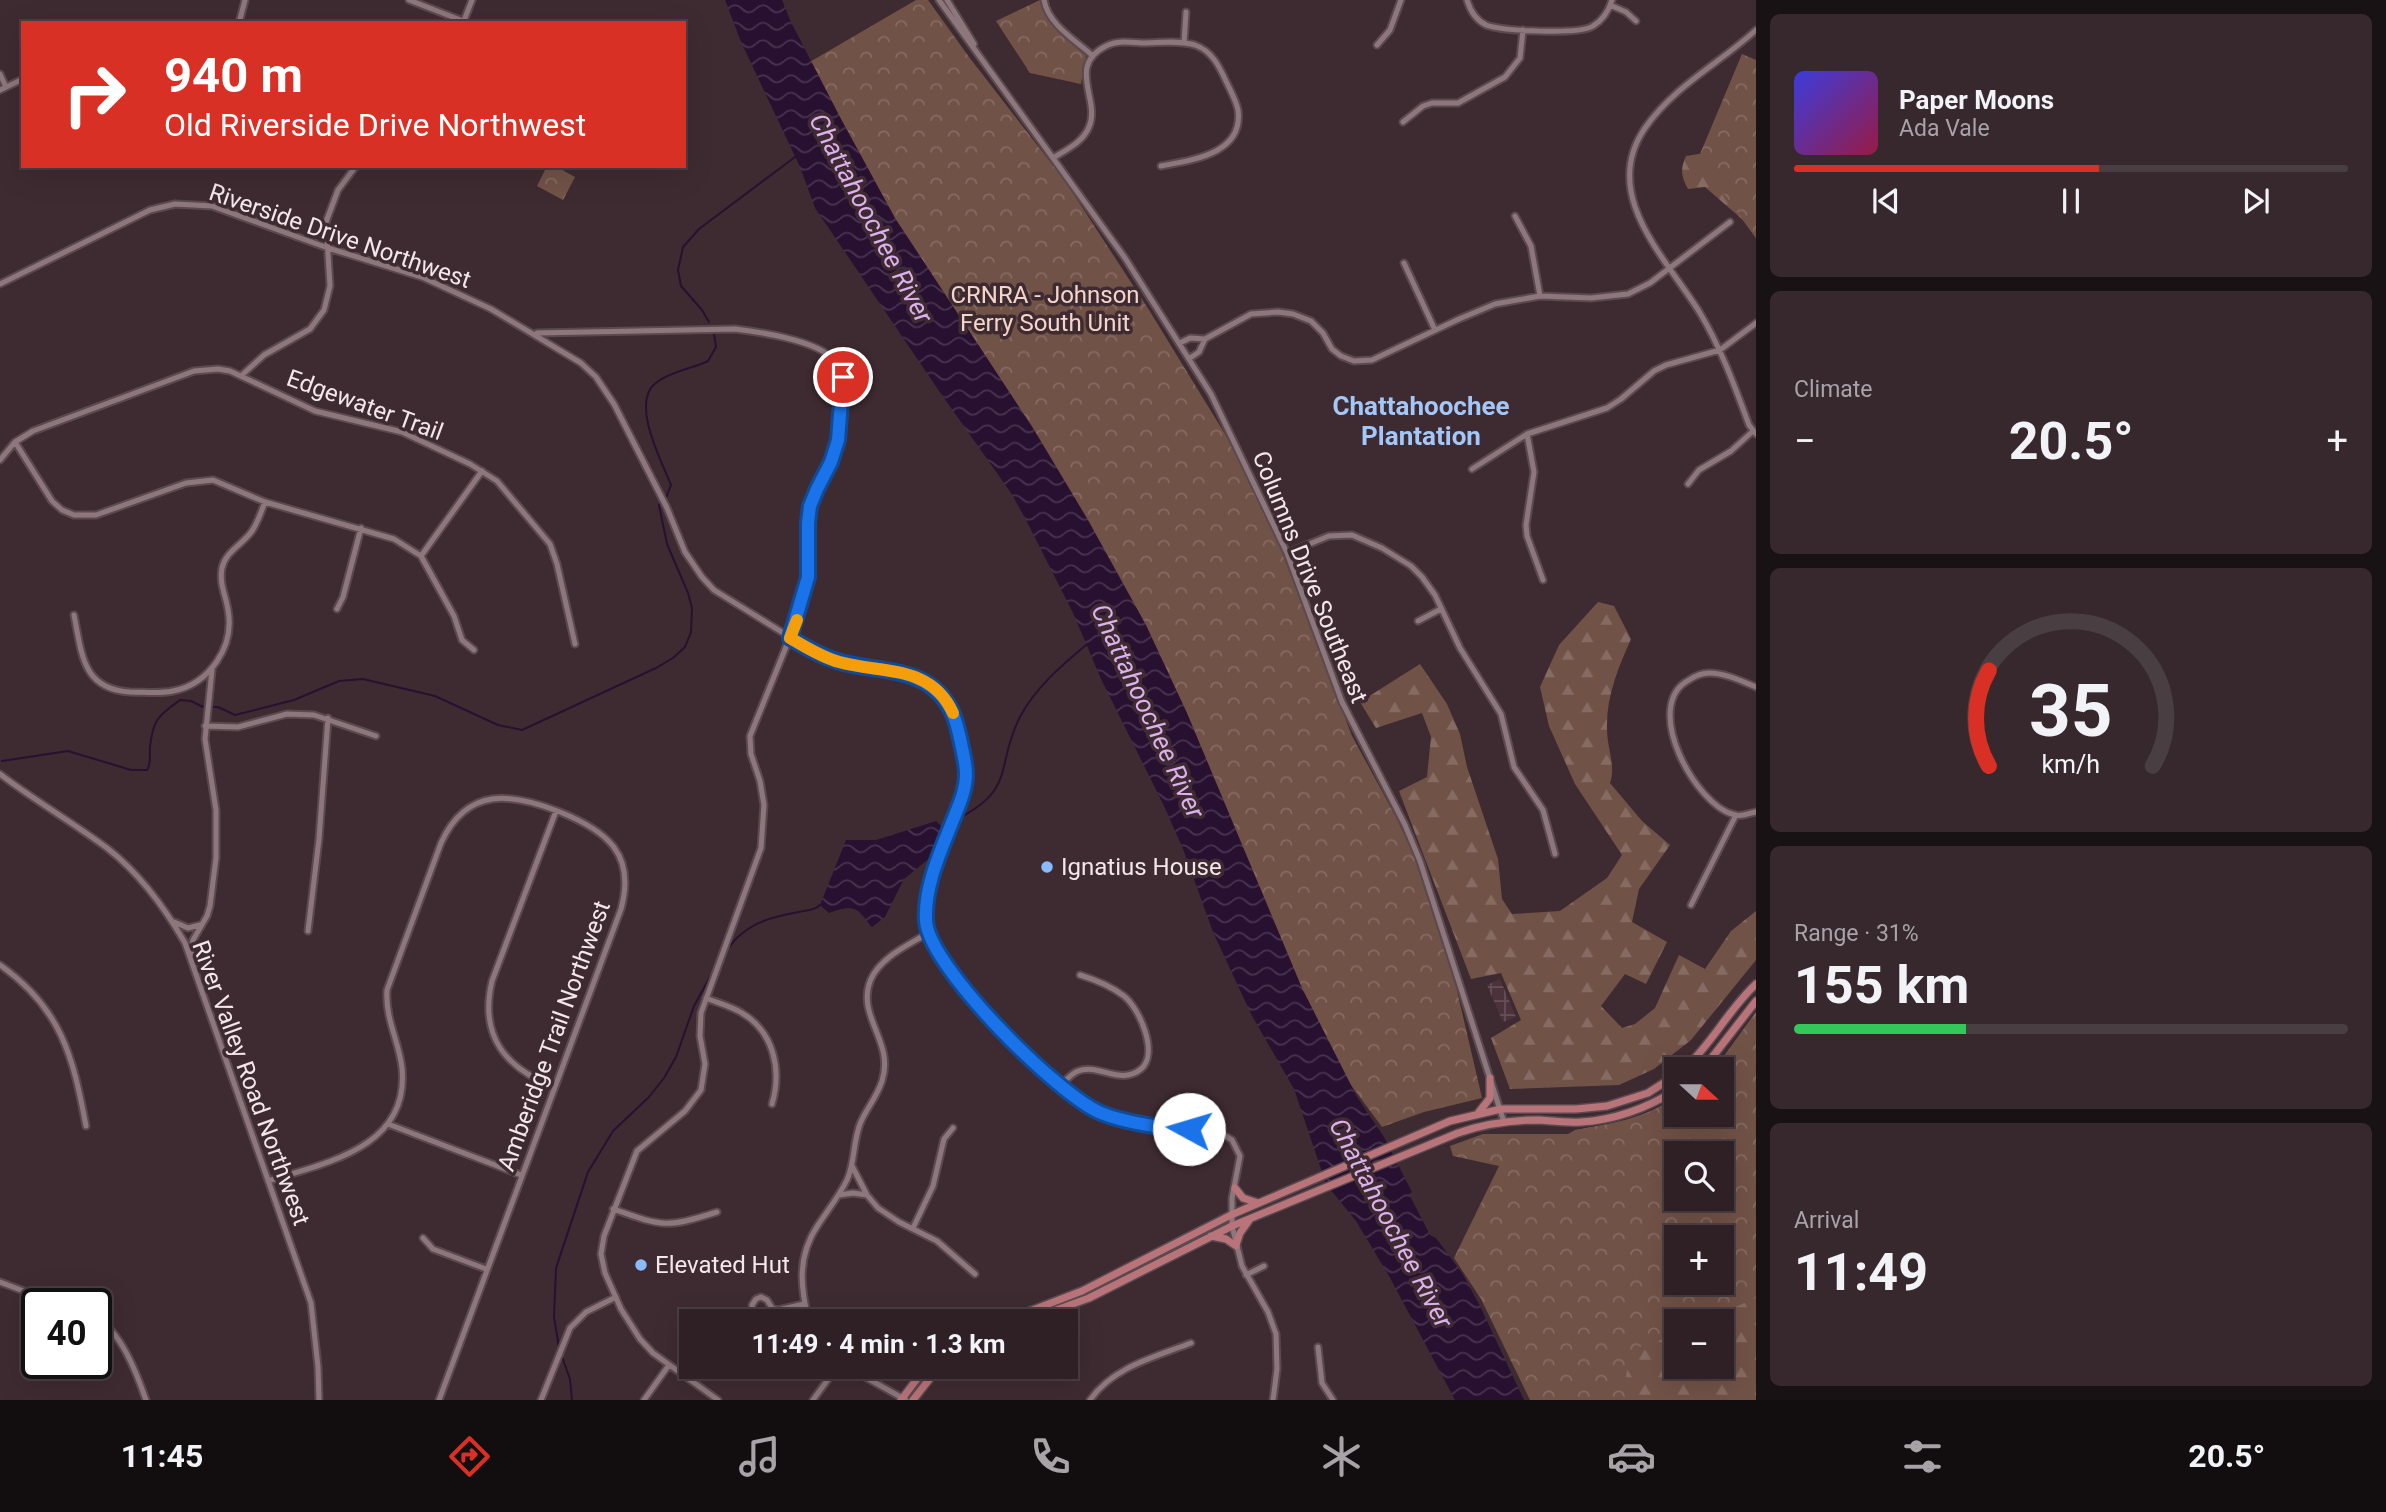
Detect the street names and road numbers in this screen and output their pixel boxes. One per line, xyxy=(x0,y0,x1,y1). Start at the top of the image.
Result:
street label: Riverside Drive Northwest xyxy=(205,178,475,294)
street label: Edgewater Trail xyxy=(283,364,447,446)
street label: Columns Drive Southeast xyxy=(1247,447,1373,707)
street label: Amberidge Trail Northwest xyxy=(492,897,616,1175)
street label: River Valley Road Northwest xyxy=(186,937,316,1229)

